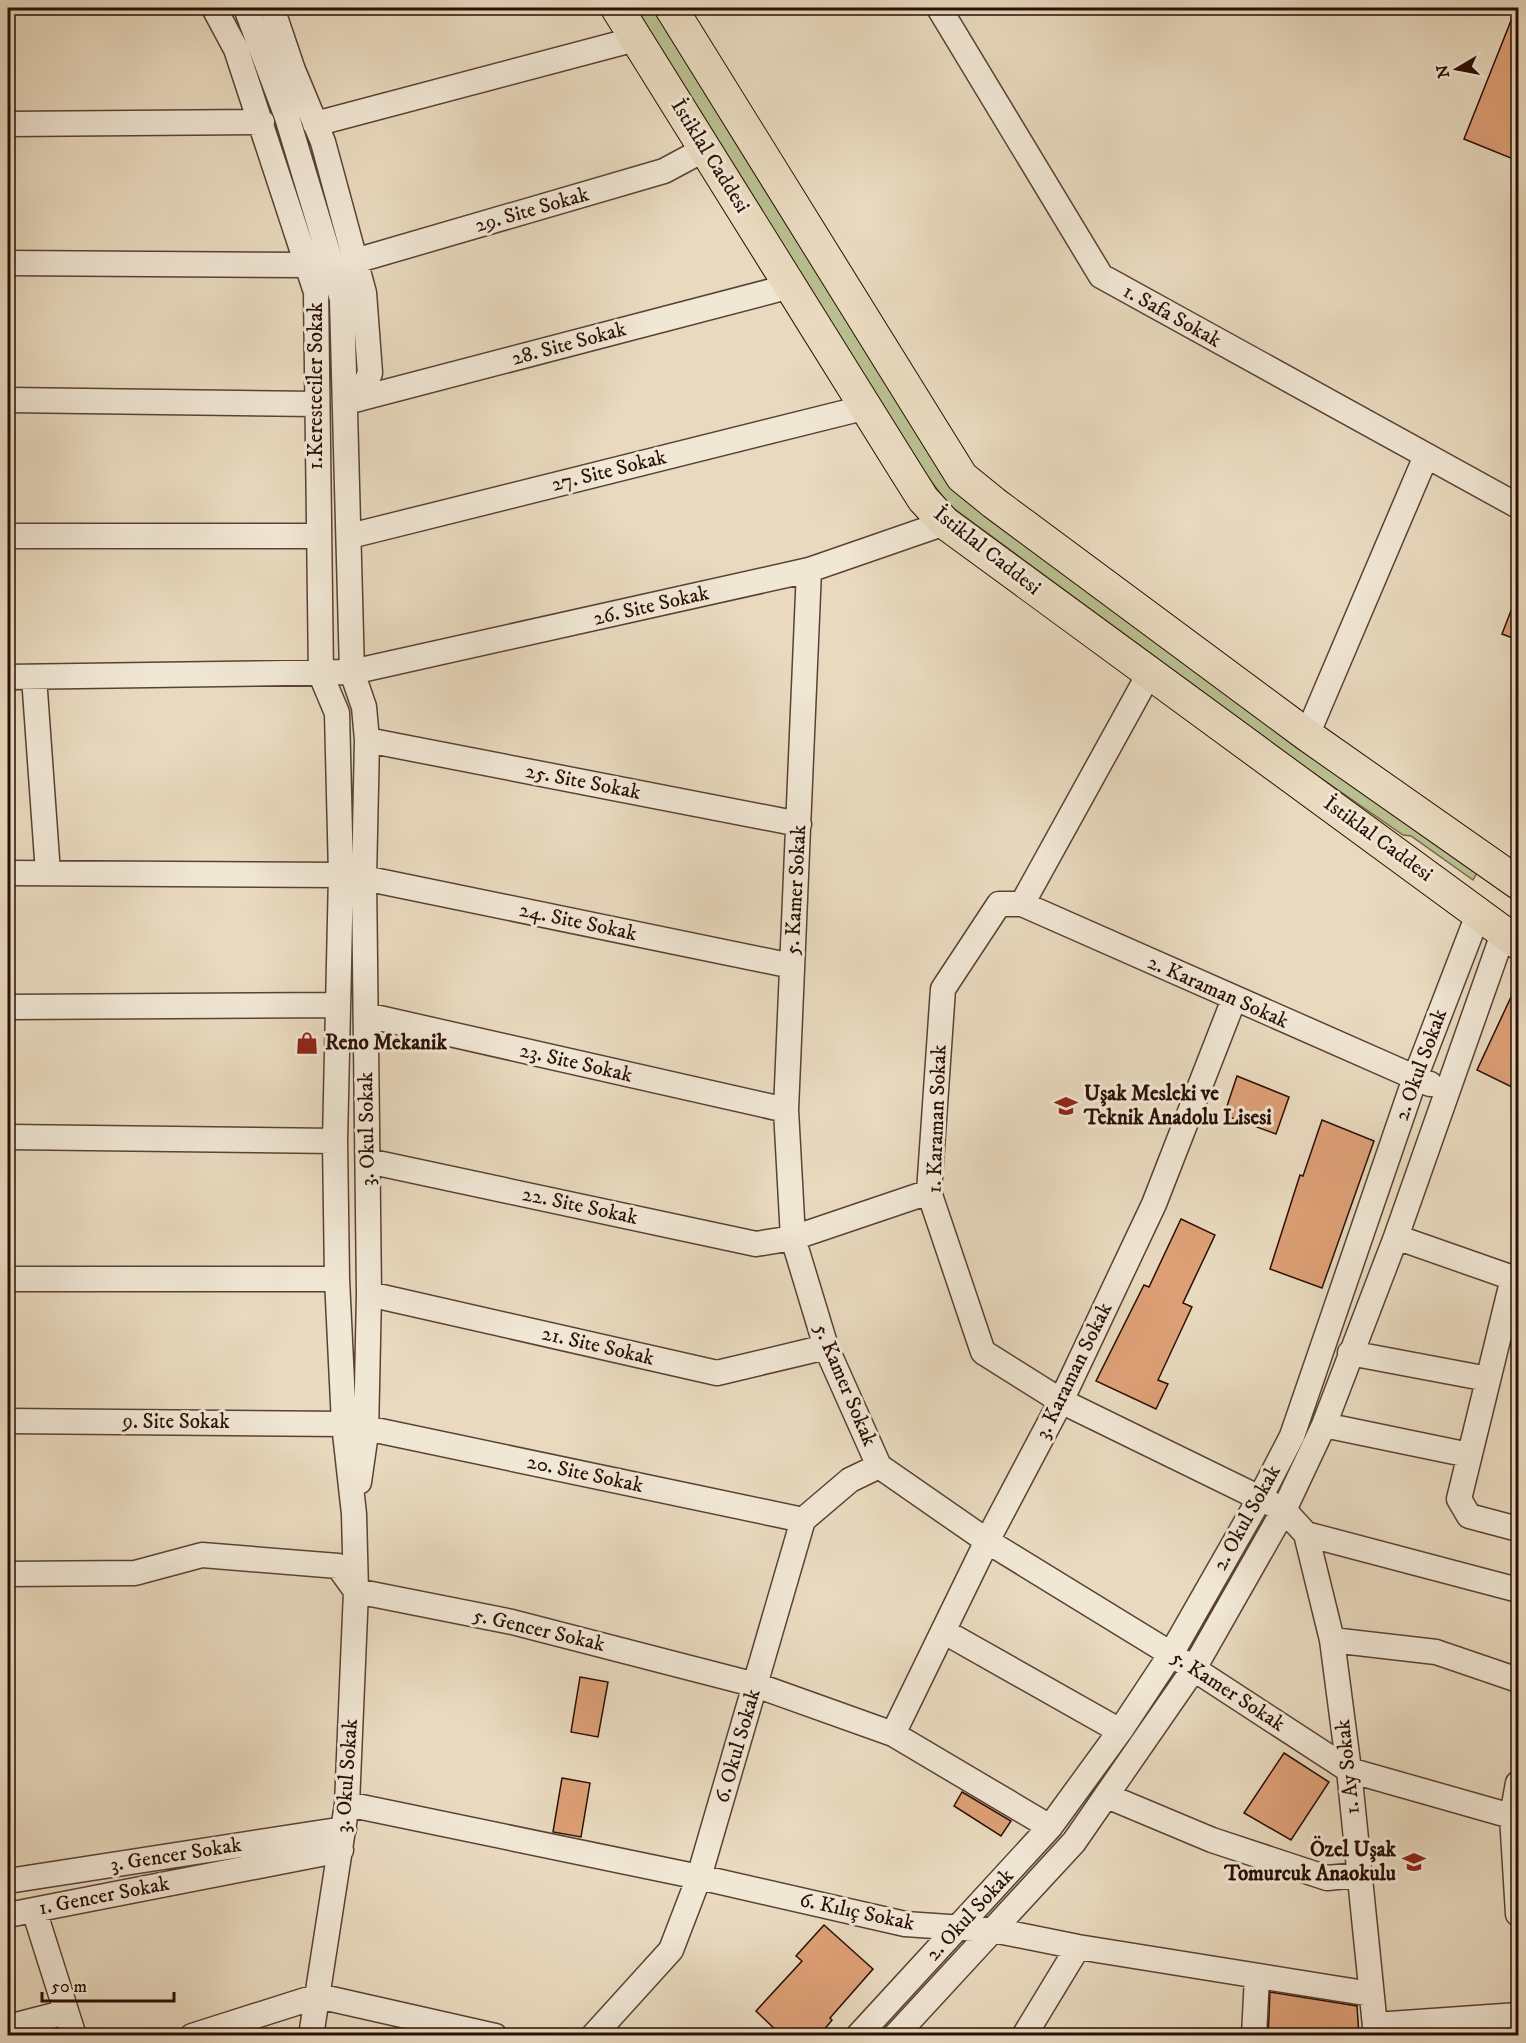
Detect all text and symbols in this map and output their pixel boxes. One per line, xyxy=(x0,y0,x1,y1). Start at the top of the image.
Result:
north arrow xyxy=(1427,39,1487,99)
text: N xyxy=(1432,63,1454,80)
street label: İstiklal Caddesi xyxy=(665,94,756,218)
street label: 29. Site Sokak xyxy=(472,181,593,239)
street label: 1. Safa Sokak xyxy=(1118,278,1226,354)
street label: 1.Keresteciler Sokak xyxy=(303,302,329,470)
street label: 28. Site Sokak xyxy=(509,316,630,372)
street label: 27. Site Sokak xyxy=(549,444,670,498)
street label: İstiklal Caddesi xyxy=(928,500,1047,601)
street label: 26. Site Sokak xyxy=(591,580,712,632)
street label: 25. Site Sokak xyxy=(523,758,643,806)
street label: İstiklal Caddesi xyxy=(1318,790,1439,887)
street label: 5. Kamer Sokak xyxy=(780,824,812,956)
street label: 24. Site Sokak xyxy=(517,897,640,947)
street label: 2. Karaman Sokak xyxy=(1143,949,1293,1035)
street label: 2. Okul Sokak xyxy=(1389,1005,1453,1124)
shop icon: Reno Mekanik xyxy=(294,1030,320,1056)
place label: Reno Mekanik xyxy=(325,1030,447,1056)
street label: 23. Site Sokak xyxy=(517,1037,635,1089)
street label: 1. Karaman Sokak xyxy=(921,1044,953,1194)
street label: 3. Okul Sokak xyxy=(353,1071,381,1186)
place label: Uşak Mesleki ve Teknik Anadolu Lisesi xyxy=(1083,1081,1272,1131)
school or university icon: Uşak Mesleki ve Teknik Anadolu Lisesi xyxy=(1053,1093,1079,1119)
street label: 22. Site Sokak xyxy=(520,1181,641,1231)
street label: 3. Karaman Sokak xyxy=(1030,1298,1119,1444)
street label: 21. Site Sokak xyxy=(539,1320,657,1372)
street label: 5. Kamer Sokak xyxy=(808,1320,883,1451)
street label: 9. Site Sokak xyxy=(121,1409,230,1435)
street label: 20. Site Sokak xyxy=(524,1449,646,1499)
street label: 2. Okul Sokak xyxy=(1207,1460,1287,1575)
street label: 5. Gencer Sokak xyxy=(471,1602,608,1658)
street label: 5. Kamer Sokak xyxy=(1166,1645,1290,1738)
street label: 6. Okul Sokak xyxy=(709,1685,767,1806)
street label: 3. Okul Sokak xyxy=(330,1718,364,1834)
street label: 1. Ay Sokak xyxy=(1330,1718,1366,1816)
street label: 3. Gencer Sokak xyxy=(109,1832,244,1878)
place label: Özel Uşak Tomurcuk Anaokulu xyxy=(1223,1835,1397,1887)
school or university icon: Özel Uşak Tomurcuk Anaokulu xyxy=(1401,1849,1427,1875)
street label: 2. Okul Sokak xyxy=(921,1863,1020,1967)
street label: 1. Gencer Sokak xyxy=(37,1870,172,1921)
street label: 6. Kılıç Sokak xyxy=(797,1887,917,1937)
scale bar xyxy=(42,1965,174,2003)
text: 50 m xyxy=(51,1976,87,1998)

